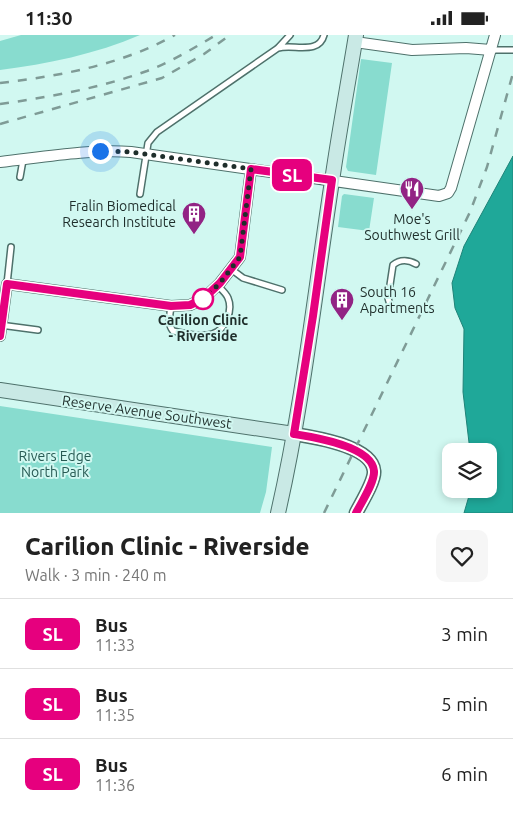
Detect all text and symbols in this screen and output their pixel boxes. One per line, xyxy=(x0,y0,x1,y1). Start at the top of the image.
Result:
text: 11:30 xyxy=(25,7,73,29)
your location xyxy=(88,139,113,164)
line badge: SL xyxy=(270,159,314,191)
text: SL xyxy=(282,165,302,185)
restaurant icon: Moe's Southwest Grill xyxy=(399,176,425,210)
place label: Fralin Biomedical Research Institute xyxy=(62,198,176,230)
building icon: Fralin Biomedical Research Institute xyxy=(181,201,207,235)
place label: Moe's Southwest Grill xyxy=(364,211,460,243)
place label: South 16 Apartments xyxy=(360,284,435,316)
building icon: South 16 Apartments xyxy=(329,287,355,321)
marker: Carilion Clinic - Riverside xyxy=(192,288,214,310)
place label: Carilion Clinic - Riverside xyxy=(158,312,248,344)
street label: Reserve Avenue Southwest xyxy=(61,392,233,432)
map controls xyxy=(442,443,497,498)
button: layers xyxy=(442,443,497,498)
park label: Rivers Edge North Park xyxy=(19,448,91,480)
button: heart xyxy=(436,530,488,582)
text: Carilion Clinic - Riverside xyxy=(25,533,310,560)
text: Walk · 3 min · 240 m xyxy=(25,566,167,584)
text: Bus xyxy=(95,614,128,636)
text: 3 min xyxy=(441,623,488,645)
text: SL xyxy=(42,624,63,644)
text: 11:33 xyxy=(95,636,135,654)
text: Bus xyxy=(95,684,128,706)
text: 5 min xyxy=(441,693,488,715)
text: SL xyxy=(42,694,63,714)
text: 11:35 xyxy=(95,706,135,724)
text: Bus xyxy=(95,754,128,776)
text: 6 min xyxy=(441,763,488,785)
text: SL xyxy=(42,764,63,784)
text: 11:36 xyxy=(95,776,135,794)

